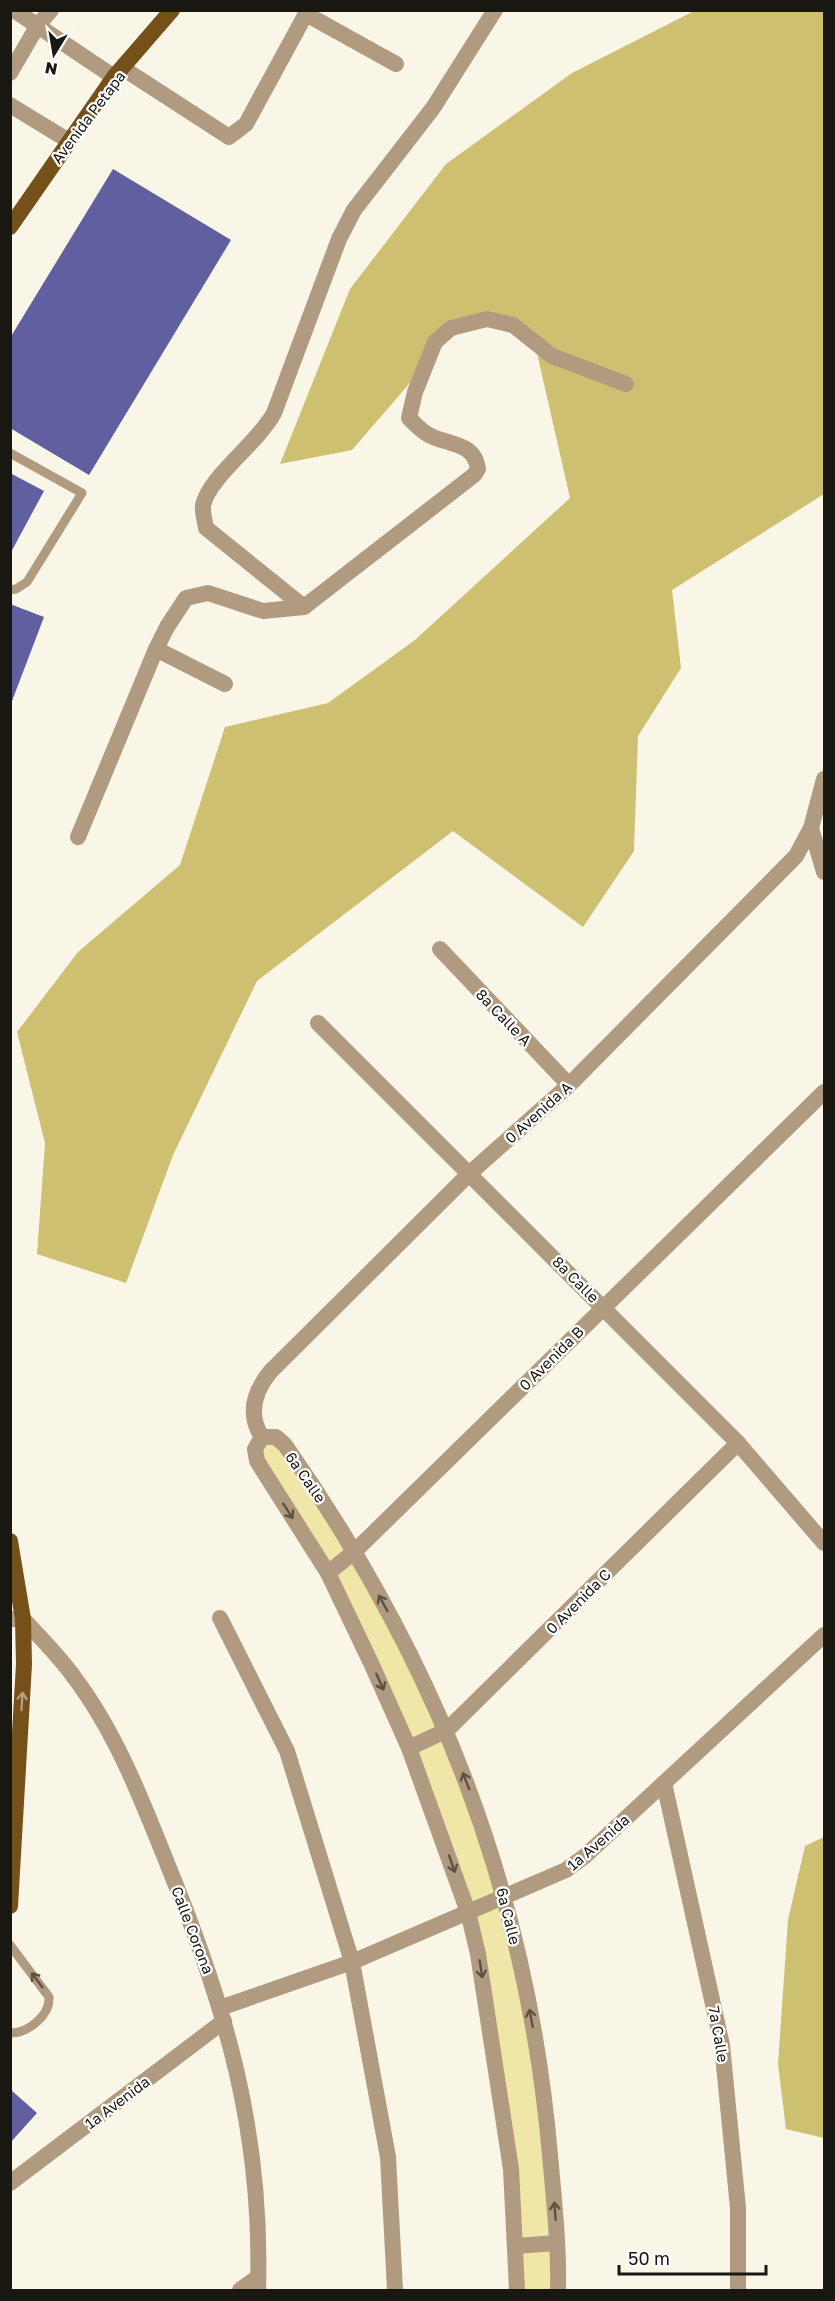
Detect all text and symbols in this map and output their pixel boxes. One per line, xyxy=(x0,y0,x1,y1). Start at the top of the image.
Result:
north arrow xyxy=(24,24,84,84)
text: N xyxy=(43,58,59,80)
street label: Avenida Petapa xyxy=(47,67,129,167)
street label: 8a Calle A xyxy=(473,985,535,1049)
street label: 0 Avenida A xyxy=(501,1077,575,1147)
street label: 8a Calle xyxy=(549,1252,603,1306)
street label: 0 Avenida B xyxy=(515,1322,587,1394)
street label: 6a Calle xyxy=(282,1448,330,1506)
one-way arrow xyxy=(283,1502,295,1519)
street label: 0 Avenida C xyxy=(542,1565,614,1637)
one-way arrow xyxy=(377,1595,389,1612)
one-way arrow xyxy=(375,1673,386,1691)
one-way arrow xyxy=(17,1691,28,1711)
one-way arrow xyxy=(460,1772,471,1790)
street label: 1a Avenida xyxy=(563,1810,633,1874)
one-way arrow xyxy=(447,1854,458,1873)
street label: Calle Corona xyxy=(168,1884,218,1976)
street label: 6a Calle xyxy=(493,1886,525,1947)
one-way arrow xyxy=(476,1959,487,1979)
one-way arrow xyxy=(30,1973,43,1989)
street label: 7a Calle xyxy=(705,2004,733,2064)
one-way arrow xyxy=(525,2008,536,2028)
street label: 1a Avenida xyxy=(81,2072,153,2132)
one-way arrow xyxy=(549,2202,560,2222)
scale bar xyxy=(619,2238,766,2276)
text: 50 m xyxy=(628,2247,670,2269)

